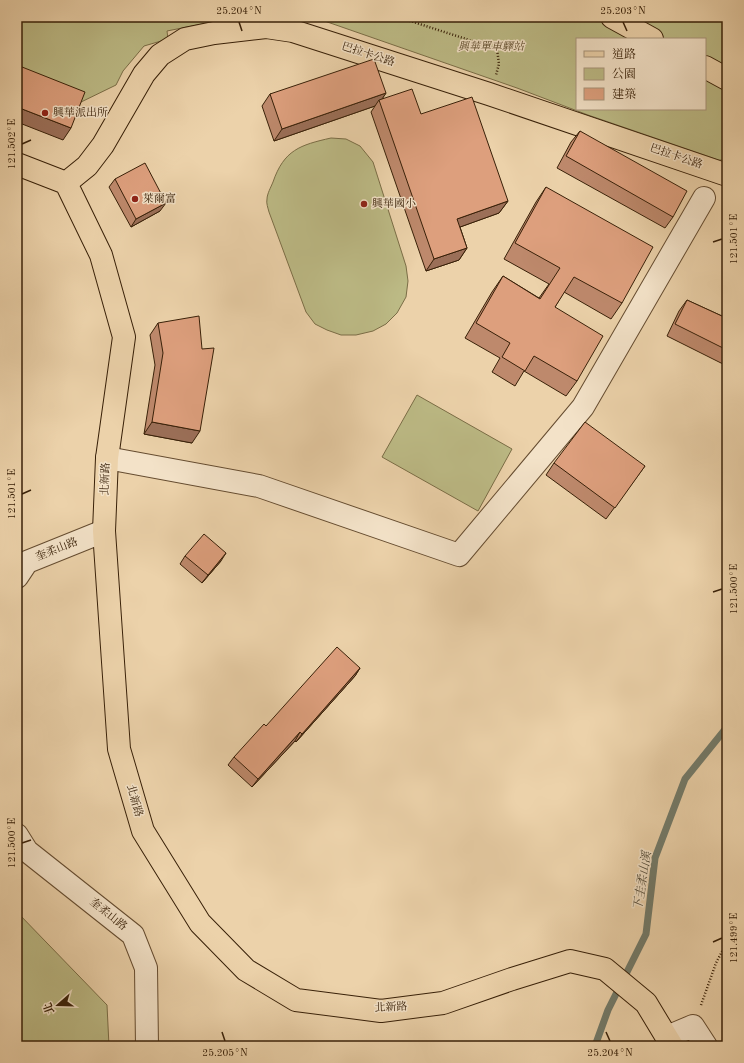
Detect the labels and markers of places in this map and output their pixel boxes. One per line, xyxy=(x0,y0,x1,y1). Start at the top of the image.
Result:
place label: 興華派出所 xyxy=(53,106,108,119)
marker: 興華派出所 xyxy=(40,108,50,118)
place label: 萊爾富 xyxy=(143,192,176,205)
marker: 萊爾富 xyxy=(130,194,140,204)
place label: 興華國小 xyxy=(372,197,416,210)
marker: 興華國小 xyxy=(359,199,369,209)

